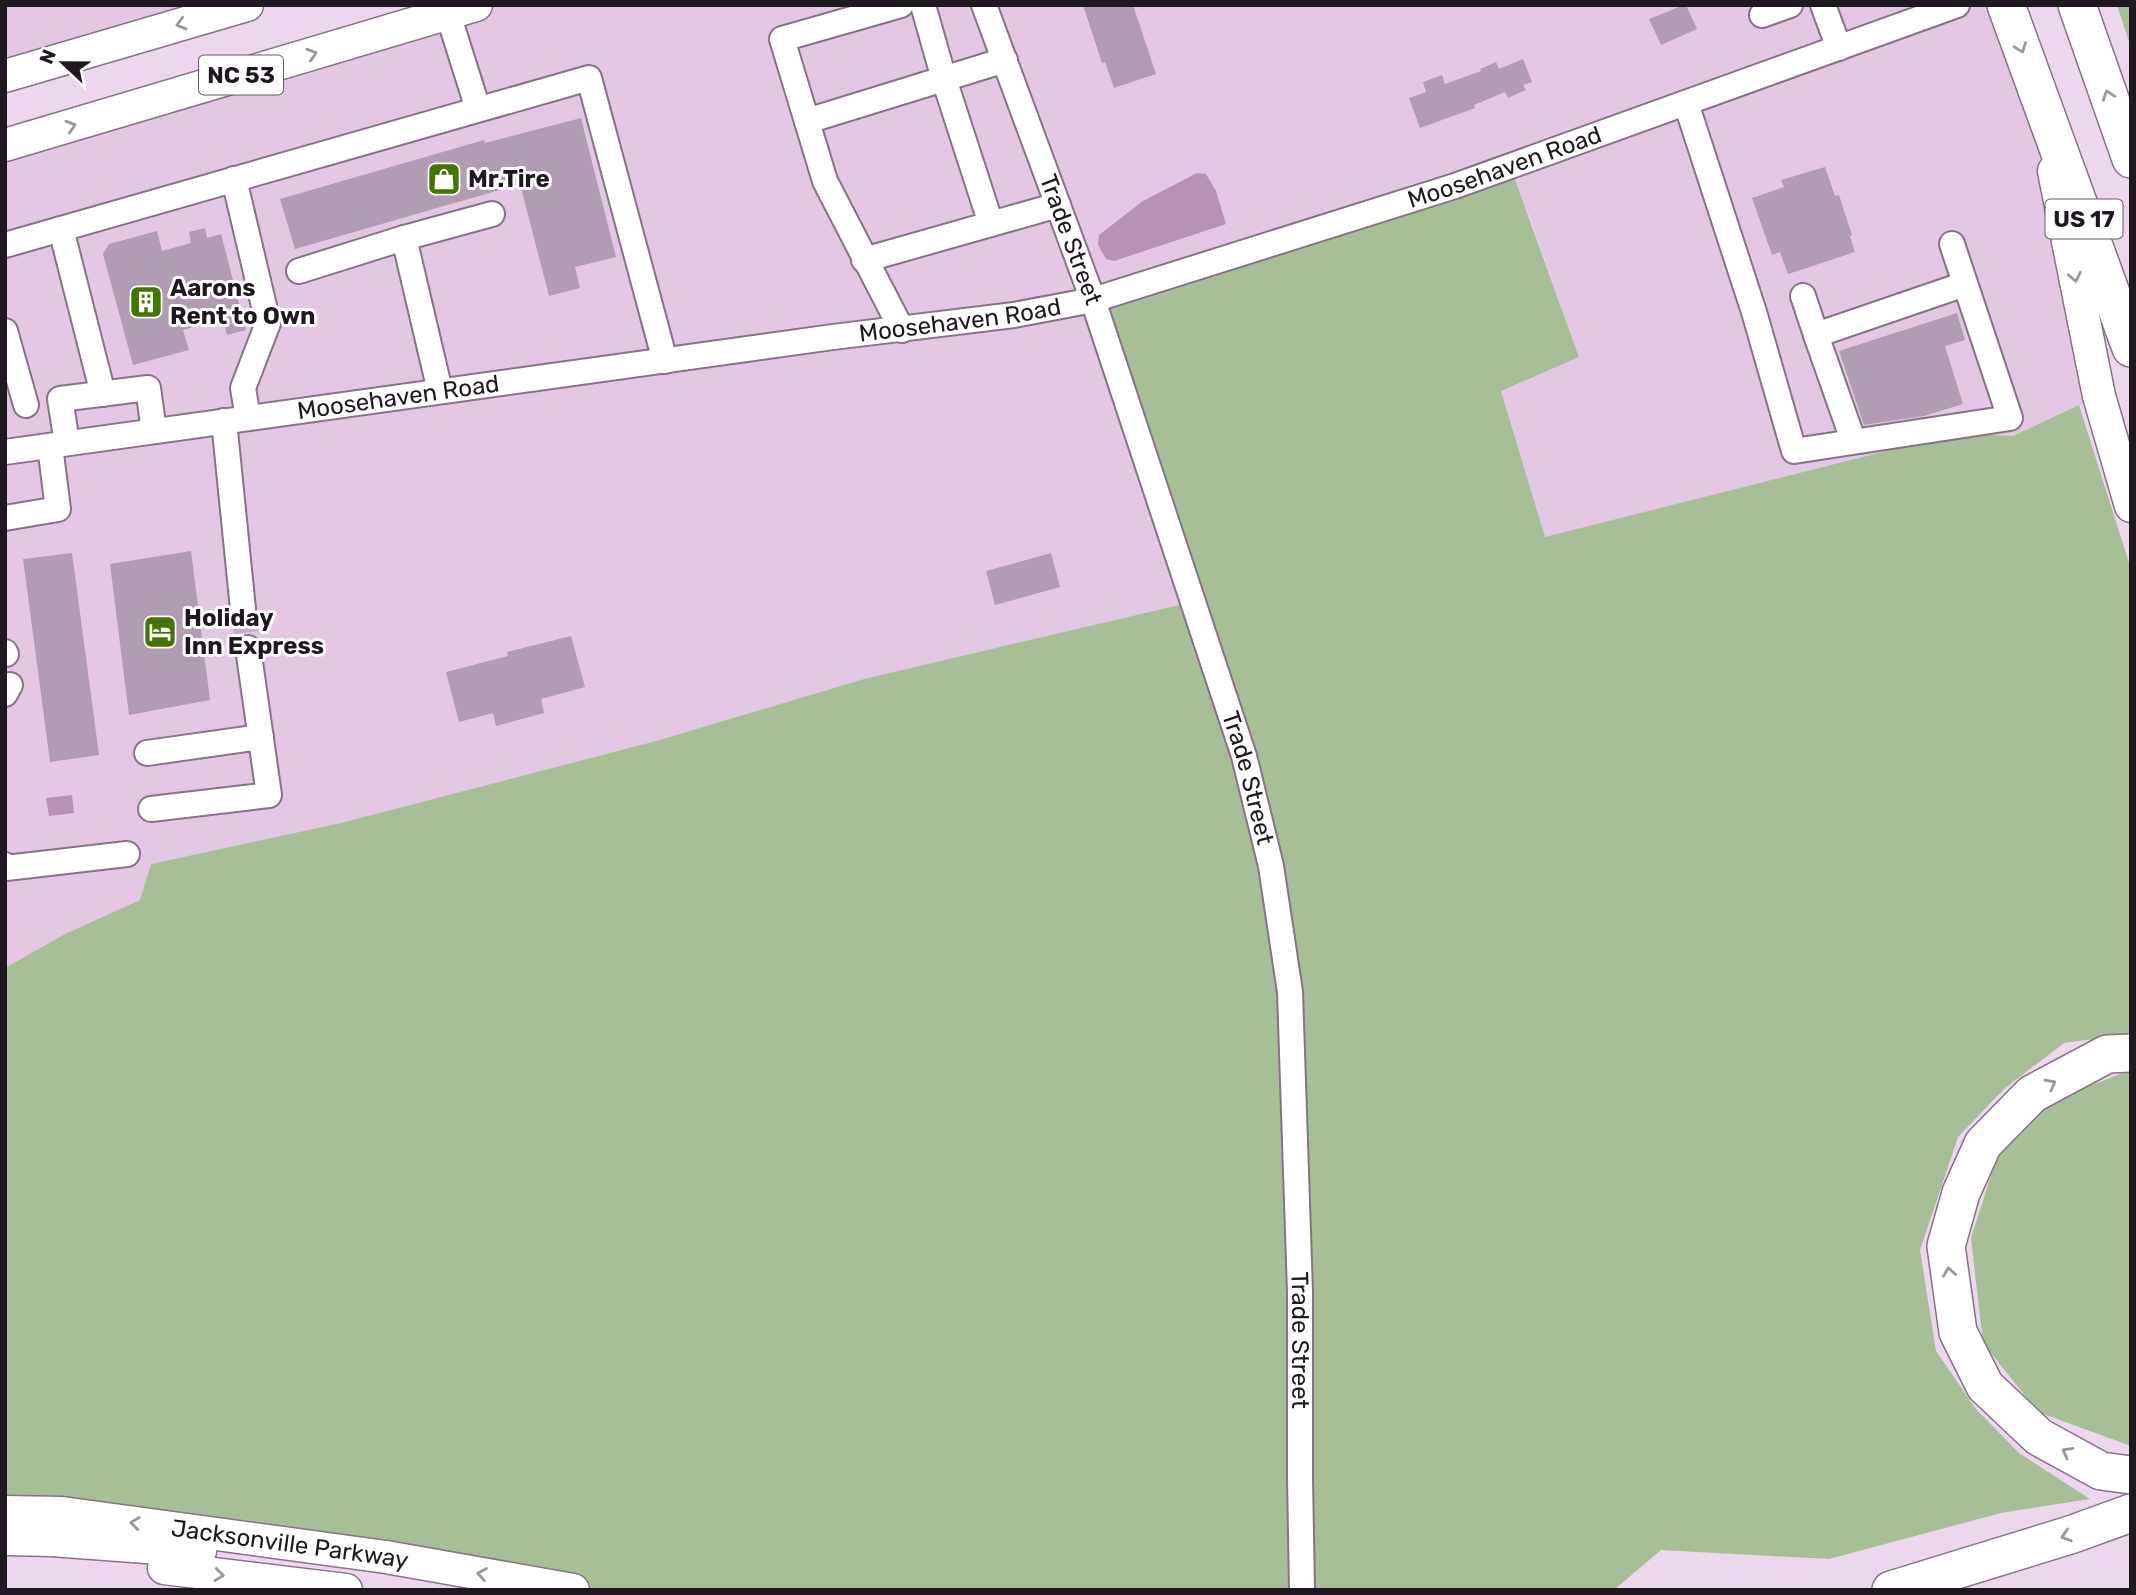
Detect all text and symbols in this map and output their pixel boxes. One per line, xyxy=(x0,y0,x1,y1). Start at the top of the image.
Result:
one-way arrow xyxy=(176,16,188,31)
north arrow xyxy=(28,28,98,98)
one-way arrow xyxy=(2013,41,2027,53)
text: N xyxy=(34,46,61,67)
one-way arrow xyxy=(306,48,318,63)
road number: NC 53 xyxy=(199,55,283,94)
one-way arrow xyxy=(2102,90,2116,102)
one-way arrow xyxy=(64,119,76,134)
street label: Moosehaven Road xyxy=(1404,120,1605,214)
shop icon: Mr.Tire xyxy=(425,160,463,198)
place label: Mr.Tire xyxy=(468,165,550,193)
street label: Trade Street xyxy=(1034,170,1108,309)
road number: US 17 xyxy=(2046,200,2122,238)
one-way arrow xyxy=(2067,271,2082,283)
place label: Aarons Rent to Own xyxy=(170,274,315,330)
building icon: Aarons Rent to Own xyxy=(127,283,165,321)
street label: Moosehaven Road xyxy=(857,292,1063,348)
street label: Moosehaven Road xyxy=(295,370,501,425)
place label: Holiday Inn Express xyxy=(184,604,324,660)
hotel icon: Holiday Inn Express xyxy=(141,613,179,651)
street label: Trade Street xyxy=(1216,708,1279,847)
one-way arrow xyxy=(2044,1078,2057,1092)
one-way arrow xyxy=(1942,1266,1957,1278)
street label: Trade Street xyxy=(1285,1271,1314,1409)
one-way arrow xyxy=(2062,1447,2075,1461)
street label: Jacksonville Parkway xyxy=(169,1514,411,1575)
one-way arrow xyxy=(130,1515,141,1530)
one-way arrow xyxy=(2061,1527,2073,1542)
one-way arrow xyxy=(214,1567,225,1582)
one-way arrow xyxy=(476,1567,488,1582)

